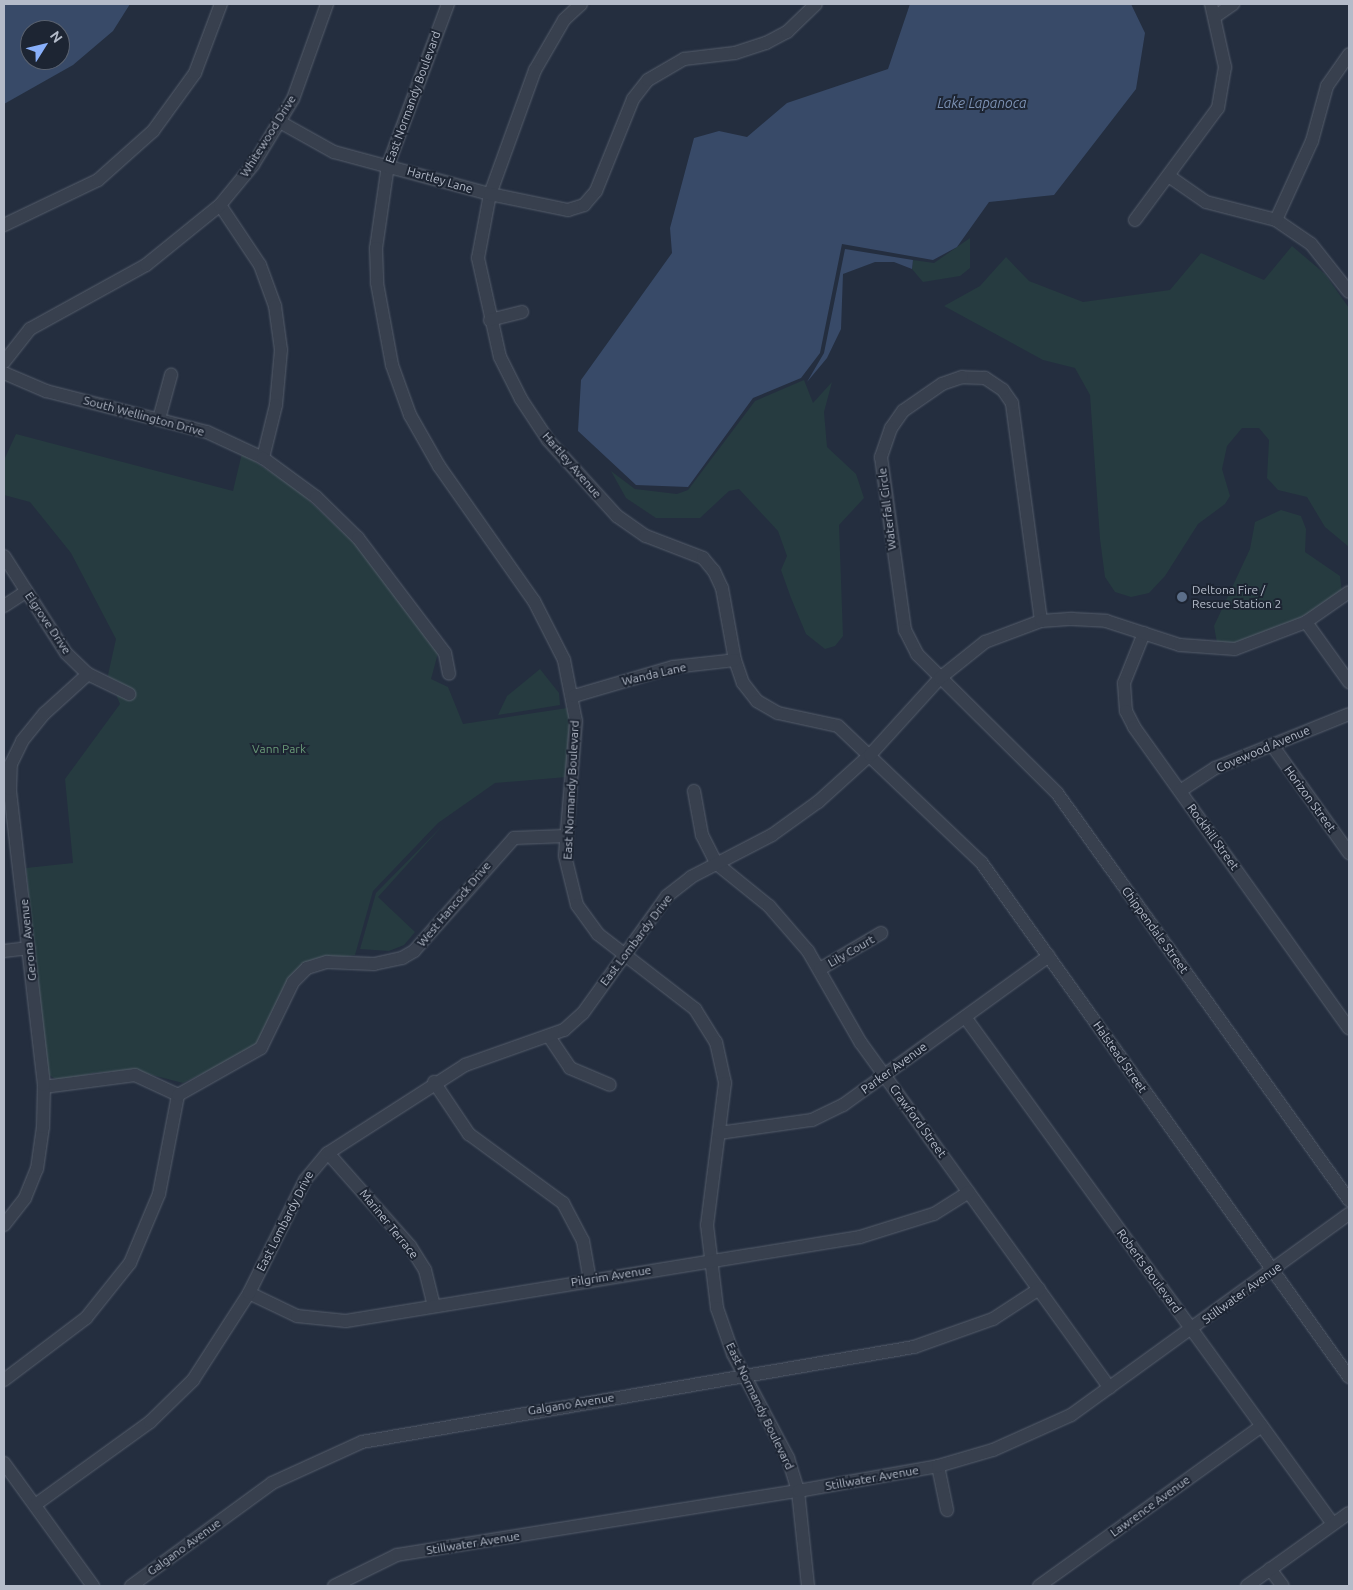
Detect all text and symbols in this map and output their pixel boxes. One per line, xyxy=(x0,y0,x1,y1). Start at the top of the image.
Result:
north arrow xyxy=(20,20,70,70)
text: N xyxy=(47,28,66,46)
street label: East Normandy Boulevard xyxy=(382,29,444,165)
street label: Whitewood Drive xyxy=(237,92,299,180)
water label: Lake Lapanoca xyxy=(937,95,1027,111)
street label: Hartley Lane xyxy=(405,164,475,196)
street label: South Wellington Drive xyxy=(82,393,206,439)
street label: Hartley Avenue xyxy=(539,429,605,501)
street label: Waterfall Circle xyxy=(875,467,899,551)
place label: Deltona Fire / Rescue Station 2 xyxy=(1192,583,1281,611)
street label: Elgrove Drive xyxy=(22,589,74,657)
marker: Deltona Fire / Rescue Station 2 xyxy=(1176,591,1188,603)
street label: Wanda Lane xyxy=(620,660,688,688)
street label: East Normandy Boulevard xyxy=(560,720,582,860)
street label: Covewood Avenue xyxy=(1214,723,1312,775)
park label: Vann Park xyxy=(252,742,306,756)
street label: Horizon Street xyxy=(1281,763,1339,835)
street label: Rockhill Street xyxy=(1184,801,1242,873)
street label: West Hancock Drive xyxy=(414,858,494,950)
street label: Chippendale Street xyxy=(1119,884,1191,976)
street label: East Lombardy Drive xyxy=(597,891,675,989)
street label: Gerona Avenue xyxy=(17,898,39,982)
street label: Lily Court xyxy=(825,932,877,970)
street label: Halstead Street xyxy=(1090,1019,1150,1095)
street label: Parker Avenue xyxy=(858,1039,930,1097)
street label: Crawford Street xyxy=(887,1082,949,1160)
street label: East Lombardy Drive xyxy=(253,1168,317,1274)
street label: Mariner Terrace xyxy=(357,1186,421,1262)
street label: Roberts Boulevard xyxy=(1114,1226,1184,1316)
street label: Stillwater Avenue xyxy=(1199,1259,1285,1327)
street label: Pilgrim Avenue xyxy=(570,1263,652,1289)
street label: East Normandy Boulevard xyxy=(723,1340,797,1472)
street label: Galgano Avenue xyxy=(527,1390,615,1418)
street label: Stillwater Avenue xyxy=(824,1463,920,1493)
street label: Lawrence Avenue xyxy=(1107,1472,1193,1540)
street label: Galgano Avenue xyxy=(144,1515,224,1579)
street label: Stillwater Avenue xyxy=(425,1528,521,1558)

